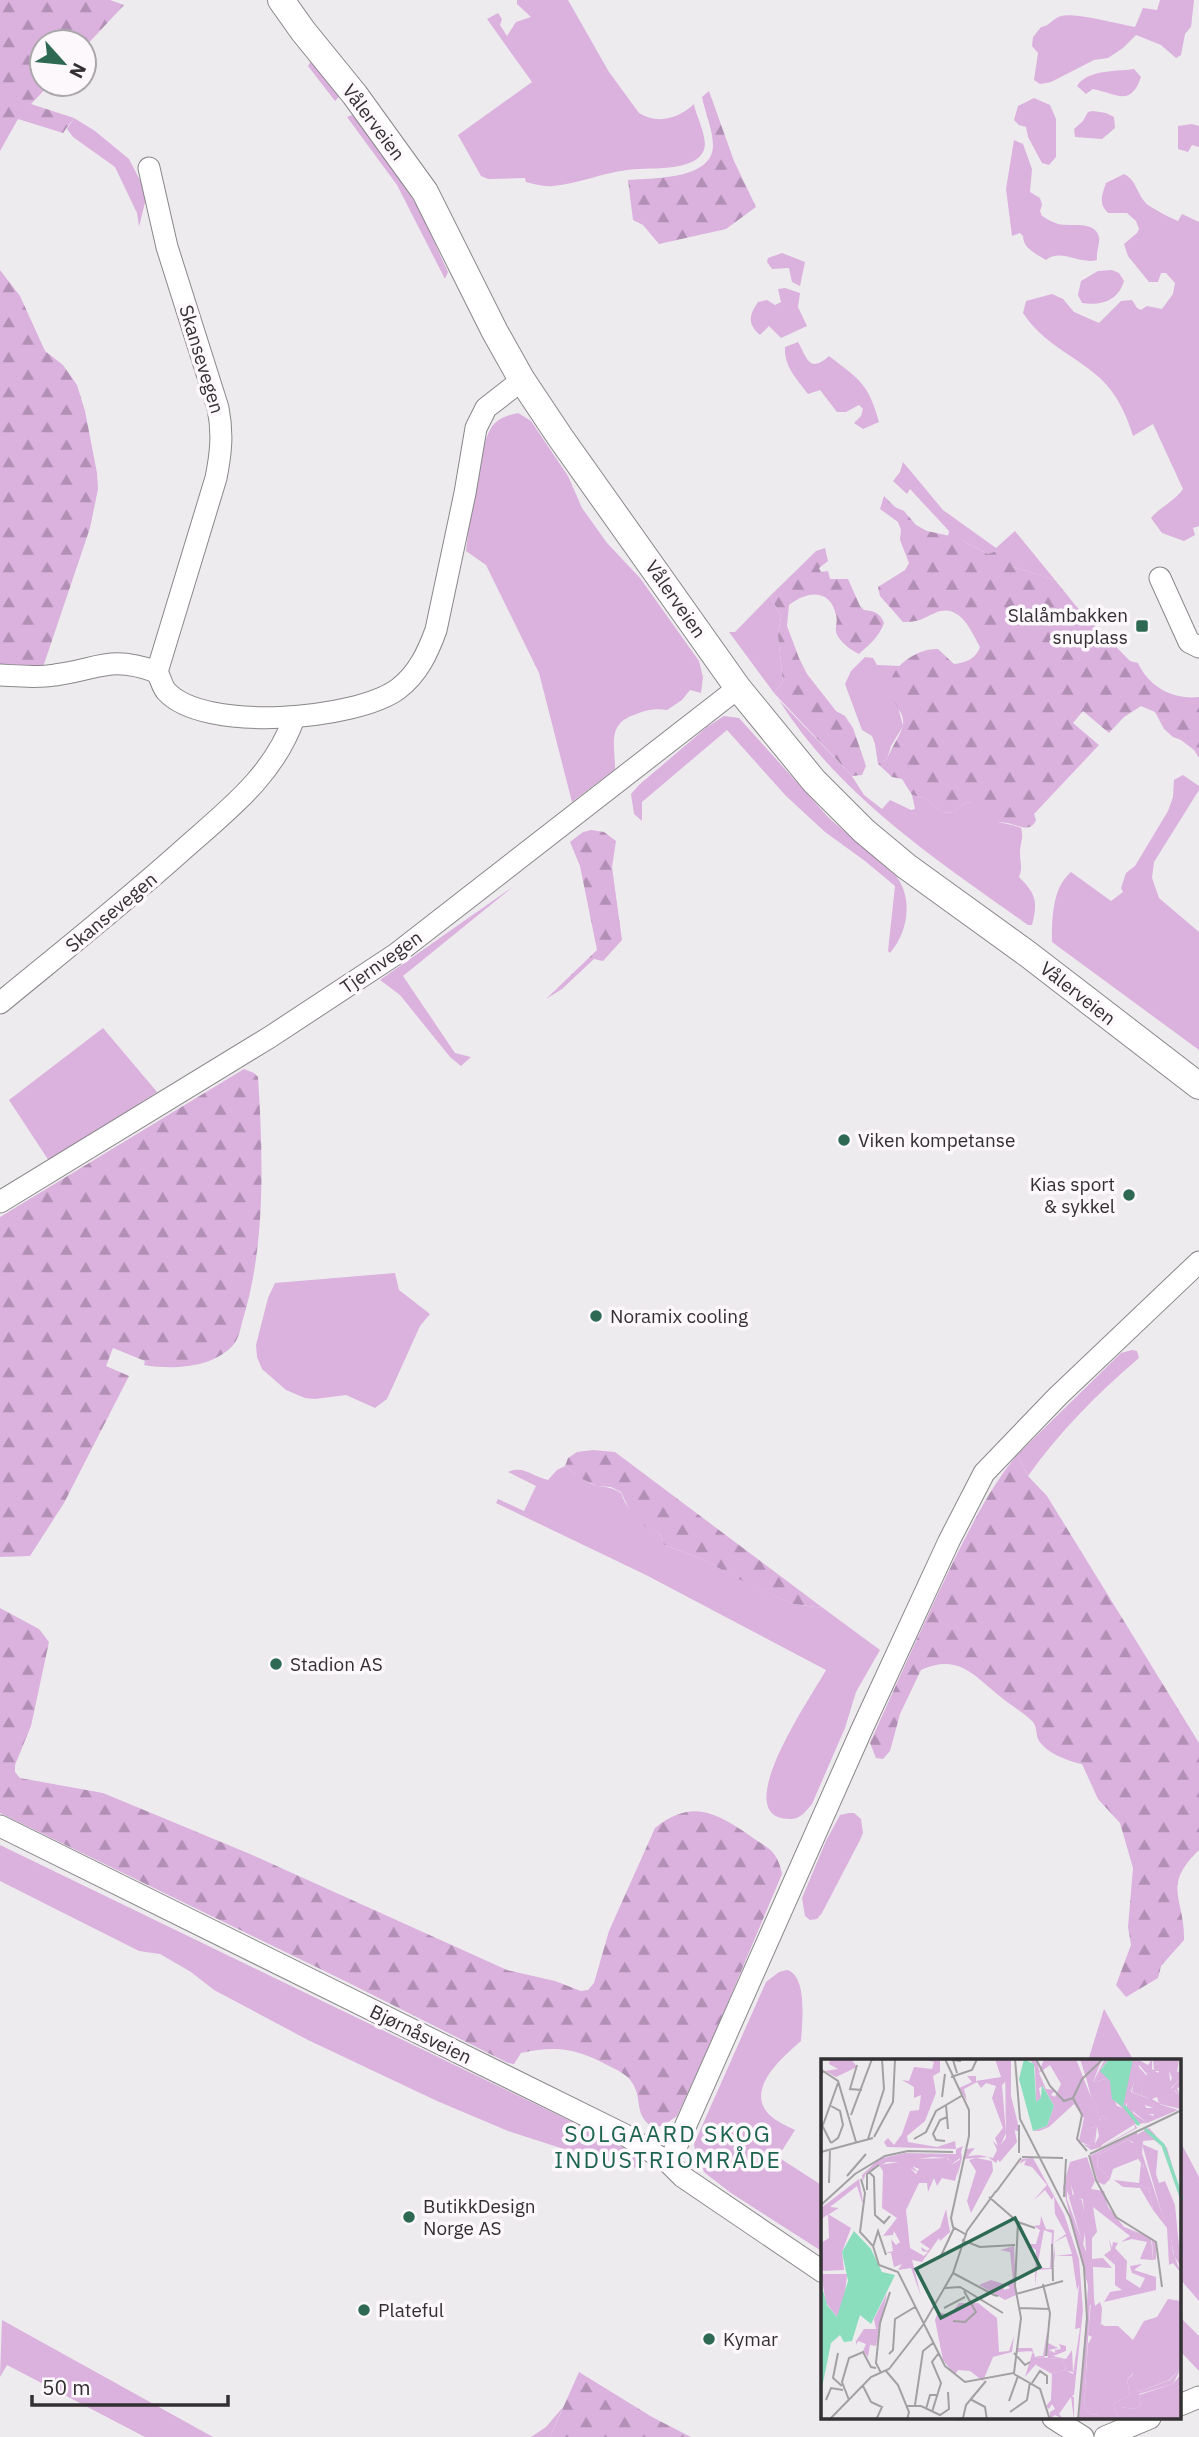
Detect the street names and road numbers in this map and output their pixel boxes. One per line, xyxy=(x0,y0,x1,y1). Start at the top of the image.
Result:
street label: Vålerveien xyxy=(337,79,411,165)
street label: Skansevegen xyxy=(174,302,230,416)
street label: Vålerveien xyxy=(640,555,712,643)
street label: Skansevegen xyxy=(60,867,162,957)
street label: Tjernvegen xyxy=(335,925,427,999)
street label: Vålerveien xyxy=(1035,956,1121,1030)
street label: Bjørnåsveien xyxy=(366,1999,476,2069)

